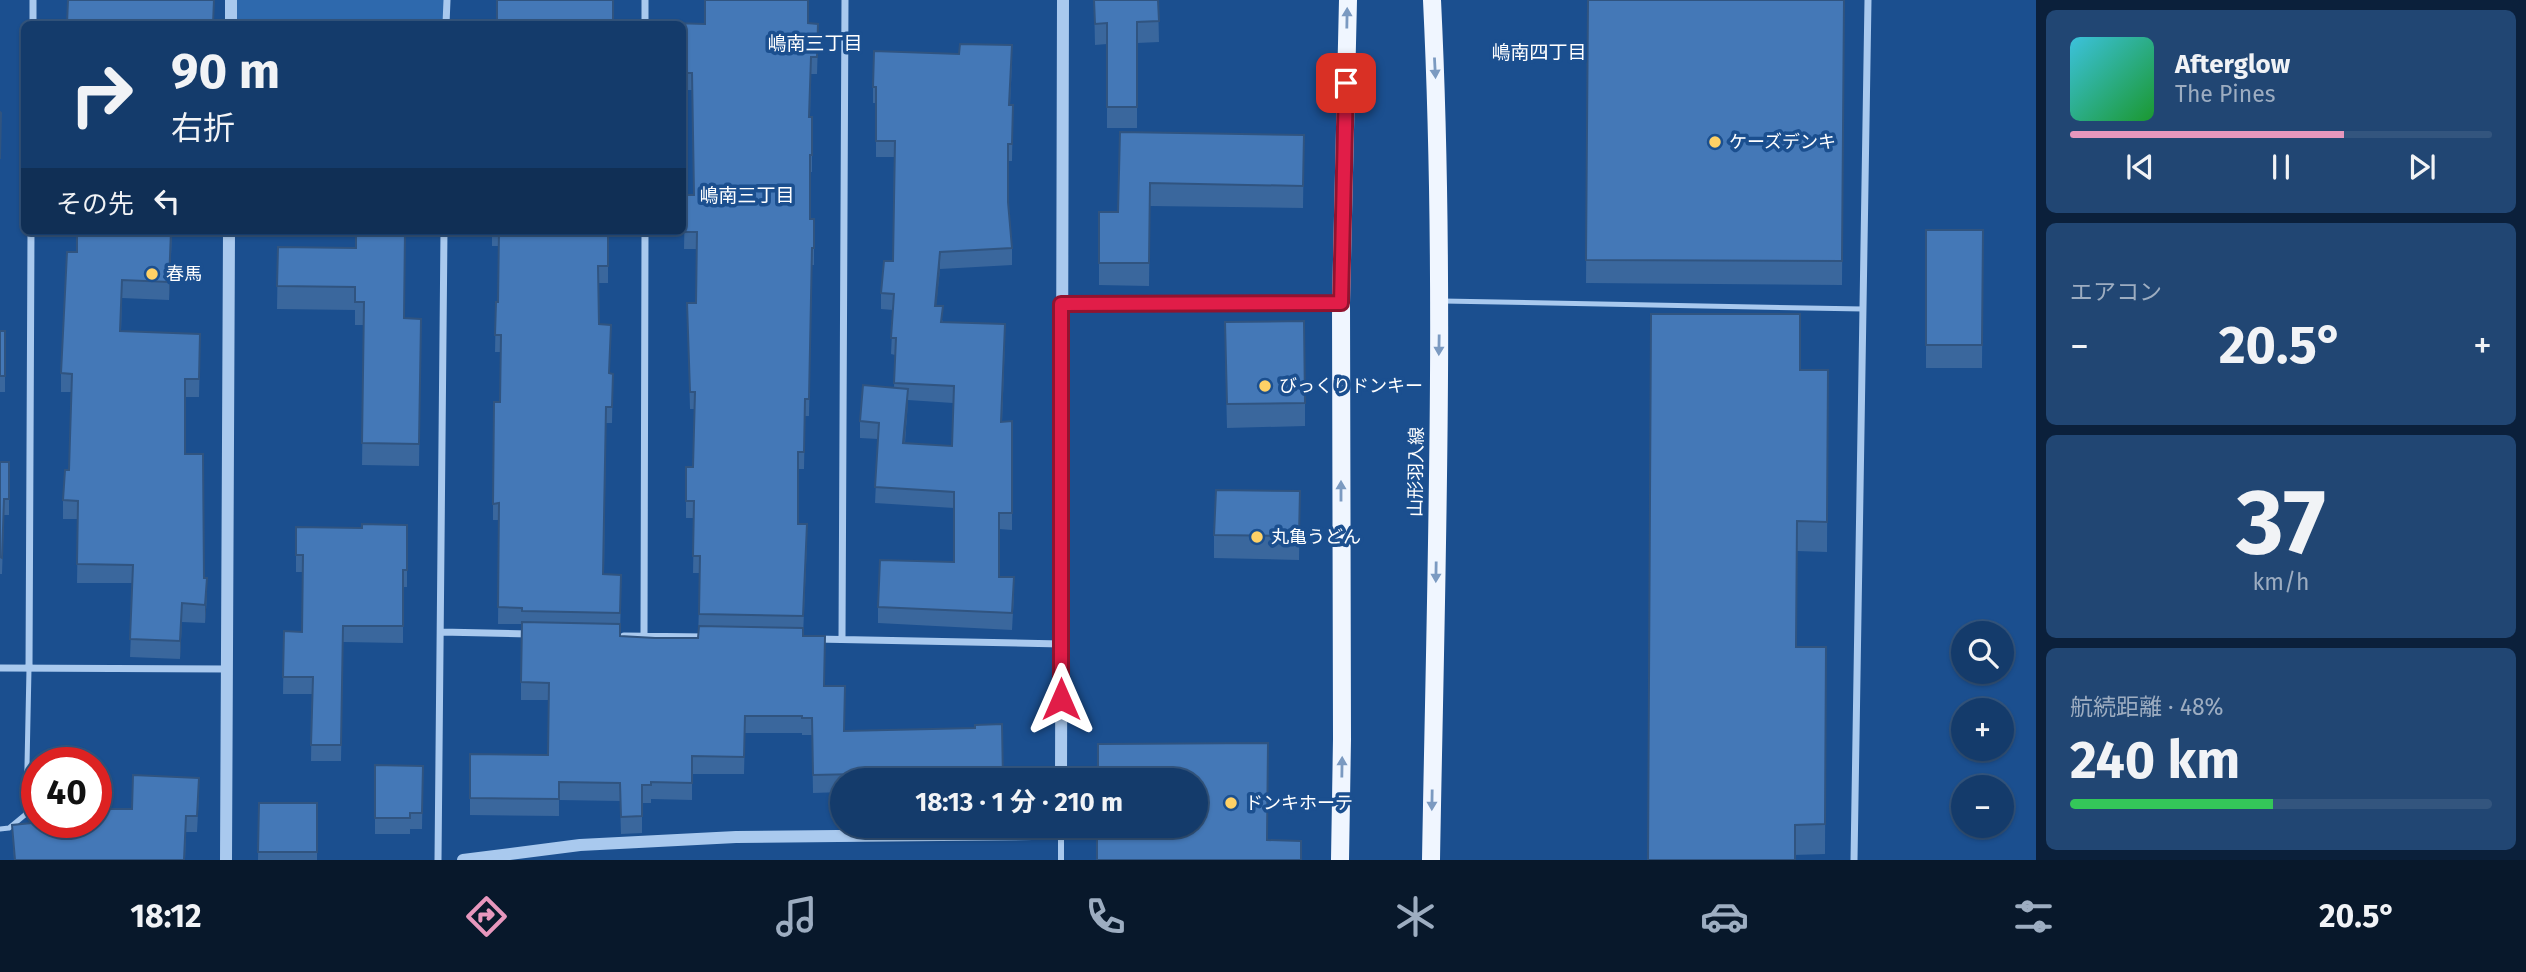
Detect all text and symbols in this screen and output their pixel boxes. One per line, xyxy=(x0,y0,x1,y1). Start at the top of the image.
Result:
one-way arrow xyxy=(1342,7,1353,29)
district label: 嶋南三丁目 xyxy=(767,32,863,55)
district label: 嶋南四丁目 xyxy=(1491,41,1587,64)
text: 90 m xyxy=(171,42,280,101)
icon: right xyxy=(56,49,147,140)
text: Afterglow xyxy=(2175,49,2290,80)
pin xyxy=(1316,53,1376,113)
one-way arrow xyxy=(1430,57,1441,79)
icon: arrive xyxy=(1327,64,1365,102)
text: The Pines xyxy=(2175,80,2276,108)
text: 右折 xyxy=(171,109,235,147)
place label: ケーズデンキ xyxy=(1729,131,1836,153)
marker: ケーズデンキ xyxy=(1707,134,1723,150)
icon: previous xyxy=(2121,148,2159,186)
icon: pause xyxy=(2262,148,2300,186)
icon: next xyxy=(2403,148,2441,186)
icon: left xyxy=(148,182,186,220)
district label: 嶋南三丁目 xyxy=(699,184,795,207)
text: その先 xyxy=(56,189,134,220)
place label: 春馬 xyxy=(166,263,202,285)
marker: 春馬 xyxy=(144,266,160,282)
text: エアコン xyxy=(2070,278,2162,306)
text: 20.5° xyxy=(2219,314,2343,377)
text: − xyxy=(2070,323,2089,369)
text: + xyxy=(2473,323,2492,369)
one-way arrow xyxy=(1434,334,1445,356)
place label: びっくりドンキー xyxy=(1279,375,1423,397)
marker: びっくりドンキー xyxy=(1257,378,1273,394)
street label: 山形羽入線 xyxy=(1404,427,1428,517)
text: 37 xyxy=(2236,468,2326,577)
one-way arrow xyxy=(1336,480,1347,502)
place label: 丸亀うどん xyxy=(1271,526,1361,548)
marker: 丸亀うどん xyxy=(1249,529,1265,545)
one-way arrow xyxy=(1430,561,1442,583)
text: km/h xyxy=(2253,568,2309,596)
map controls xyxy=(1951,621,2014,838)
button: search xyxy=(1951,621,2014,684)
position arrow xyxy=(1024,662,1098,736)
text: 航続距離 · 48% xyxy=(2070,693,2224,721)
button: + xyxy=(1951,698,2014,761)
text: 240 km xyxy=(2070,729,2240,792)
speed limit sign: 40 xyxy=(21,747,112,838)
one-way arrow xyxy=(1336,756,1348,778)
button: − xyxy=(1951,775,2014,838)
text: 18:13 · 1 分 · 210 m xyxy=(915,787,1123,818)
one-way arrow xyxy=(1427,789,1438,811)
place label: ドンキホーテ xyxy=(1245,792,1353,814)
marker: ドンキホーテ xyxy=(1223,795,1239,811)
icon: directions xyxy=(462,892,511,941)
icon: music xyxy=(772,892,821,941)
icon: phone xyxy=(1081,892,1130,941)
icon: climate xyxy=(1391,892,1440,941)
icon: car xyxy=(1700,892,1749,941)
icon: filters xyxy=(2009,892,2058,941)
text: 18:12 xyxy=(130,897,202,935)
text: 20.5° xyxy=(2319,897,2396,935)

